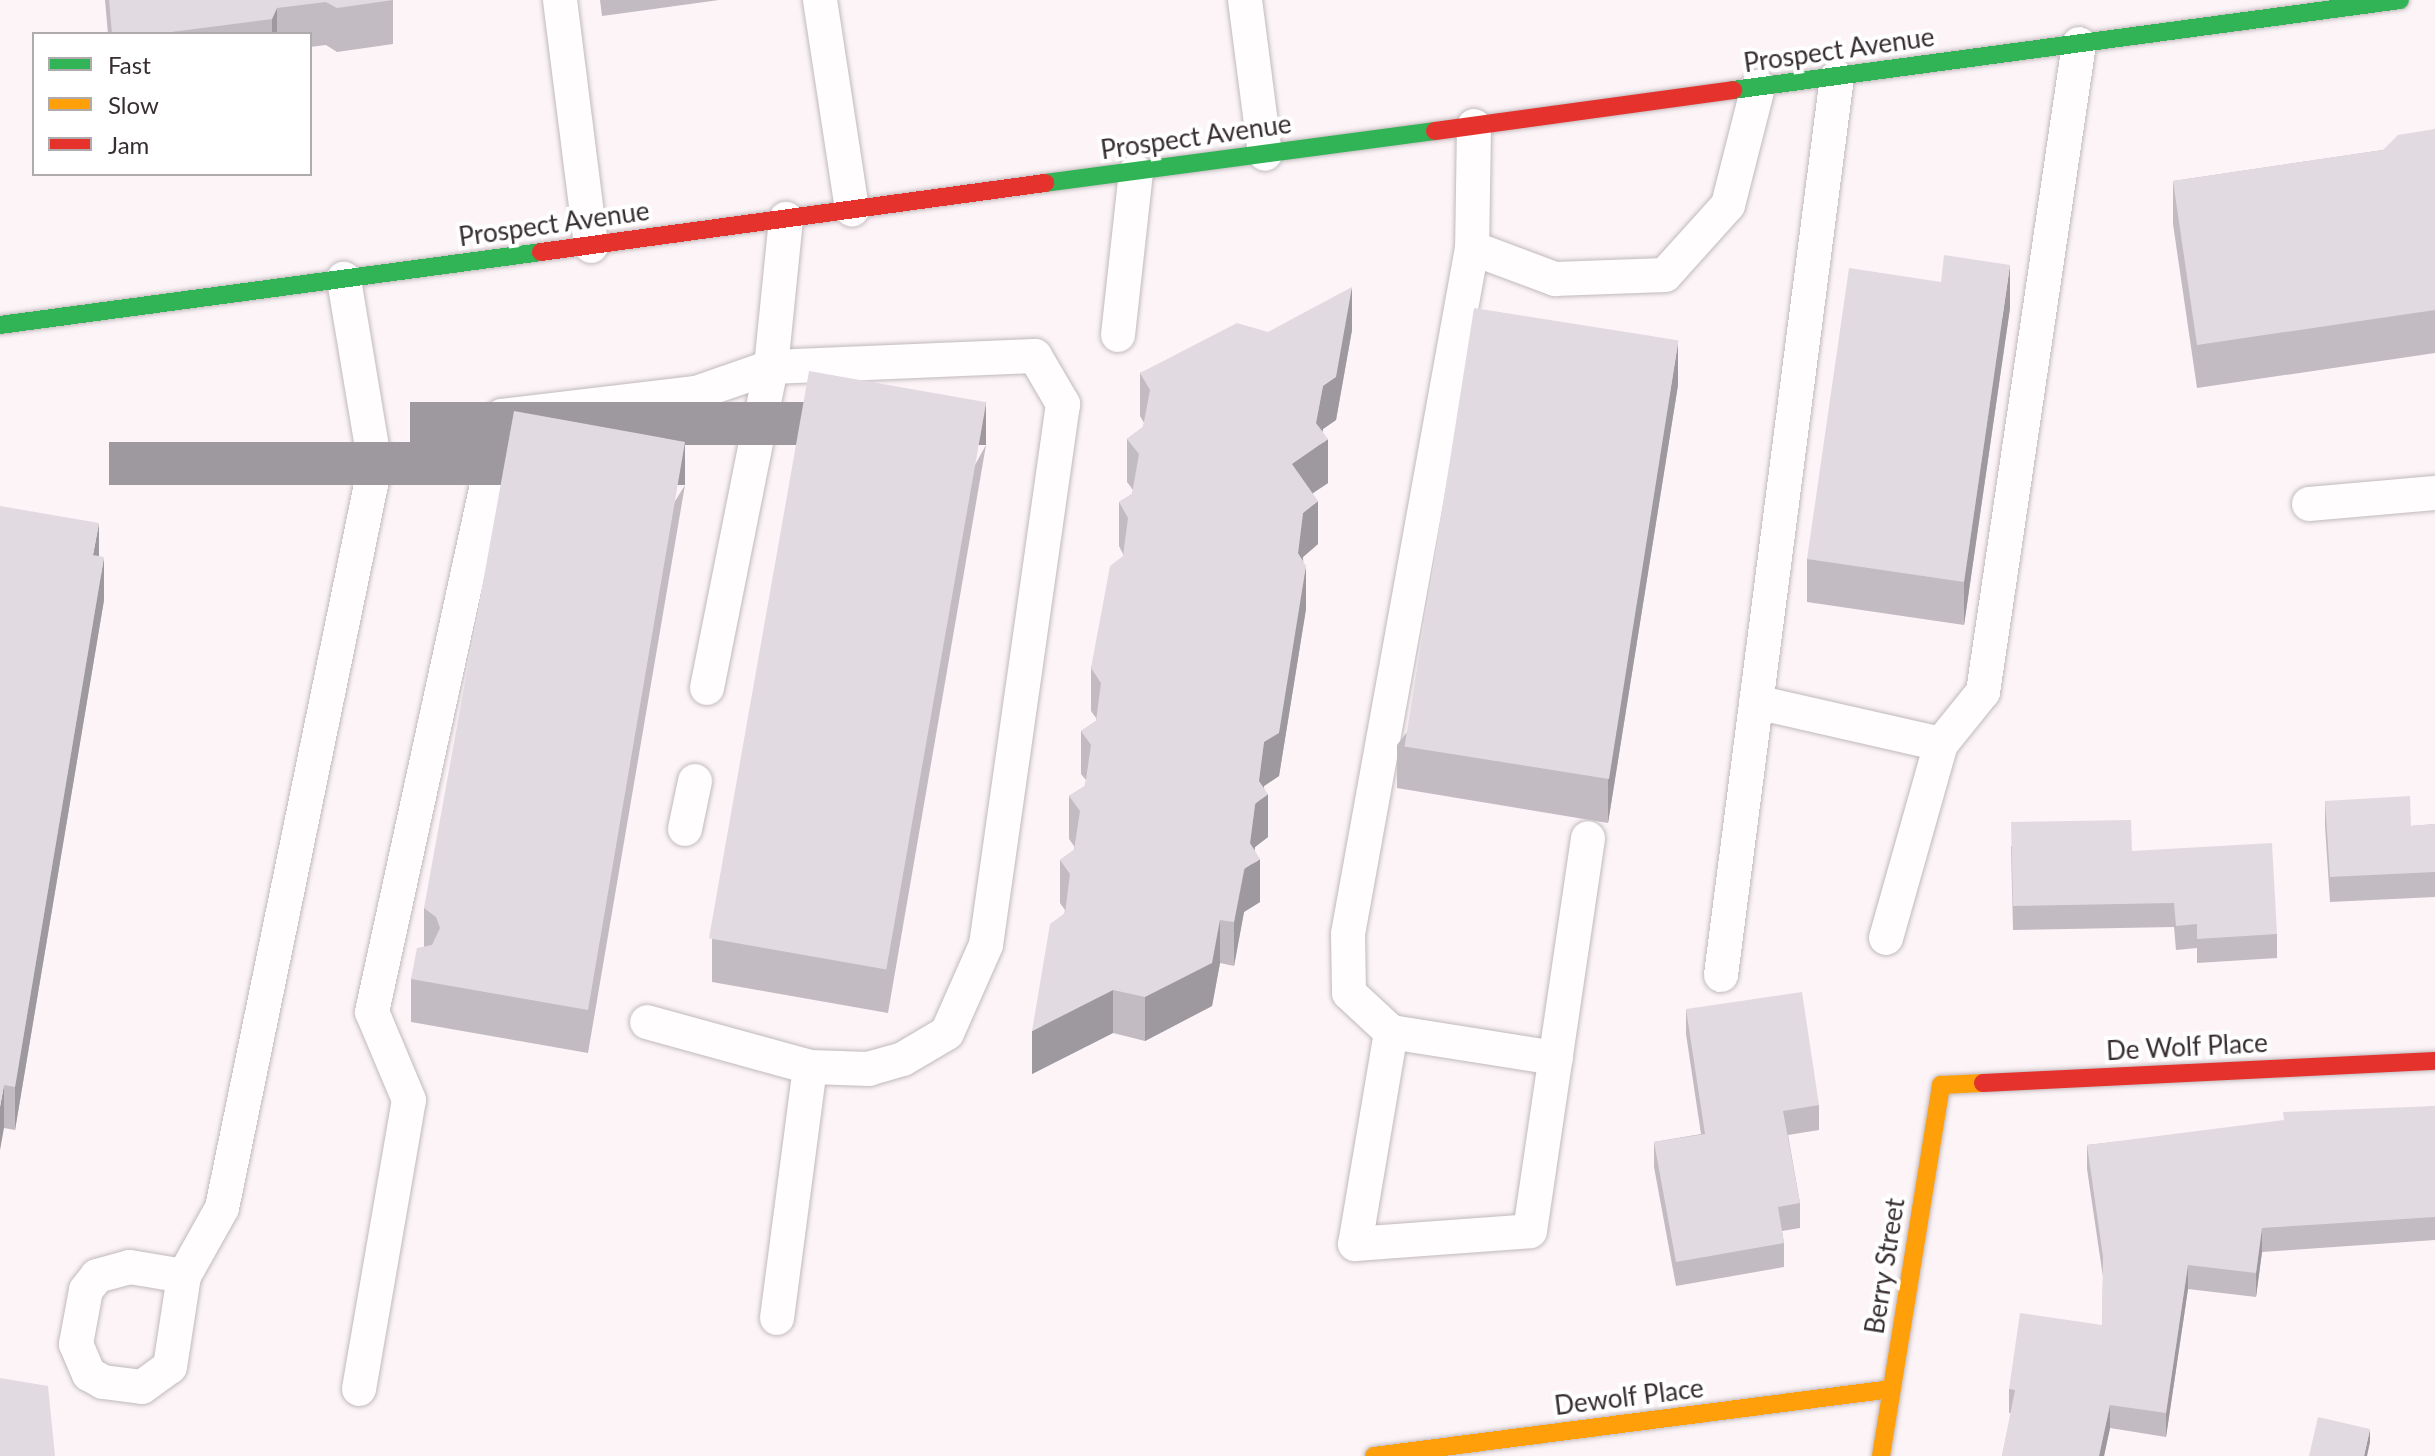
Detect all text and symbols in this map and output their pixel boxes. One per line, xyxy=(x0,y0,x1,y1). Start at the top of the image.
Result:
street label: Prospect Avenue xyxy=(1741,21,1937,79)
legend xyxy=(32,32,312,176)
text: Fast xyxy=(108,50,151,79)
text: Slow xyxy=(108,90,159,119)
street label: Prospect Avenue xyxy=(1098,108,1294,166)
text: Jam xyxy=(108,130,149,159)
street label: Prospect Avenue xyxy=(456,195,652,253)
street label: De Wolf Place xyxy=(2105,1027,2269,1067)
street label: Berry Street xyxy=(1859,1196,1911,1336)
street label: Dewolf Place xyxy=(1552,1372,1706,1422)

